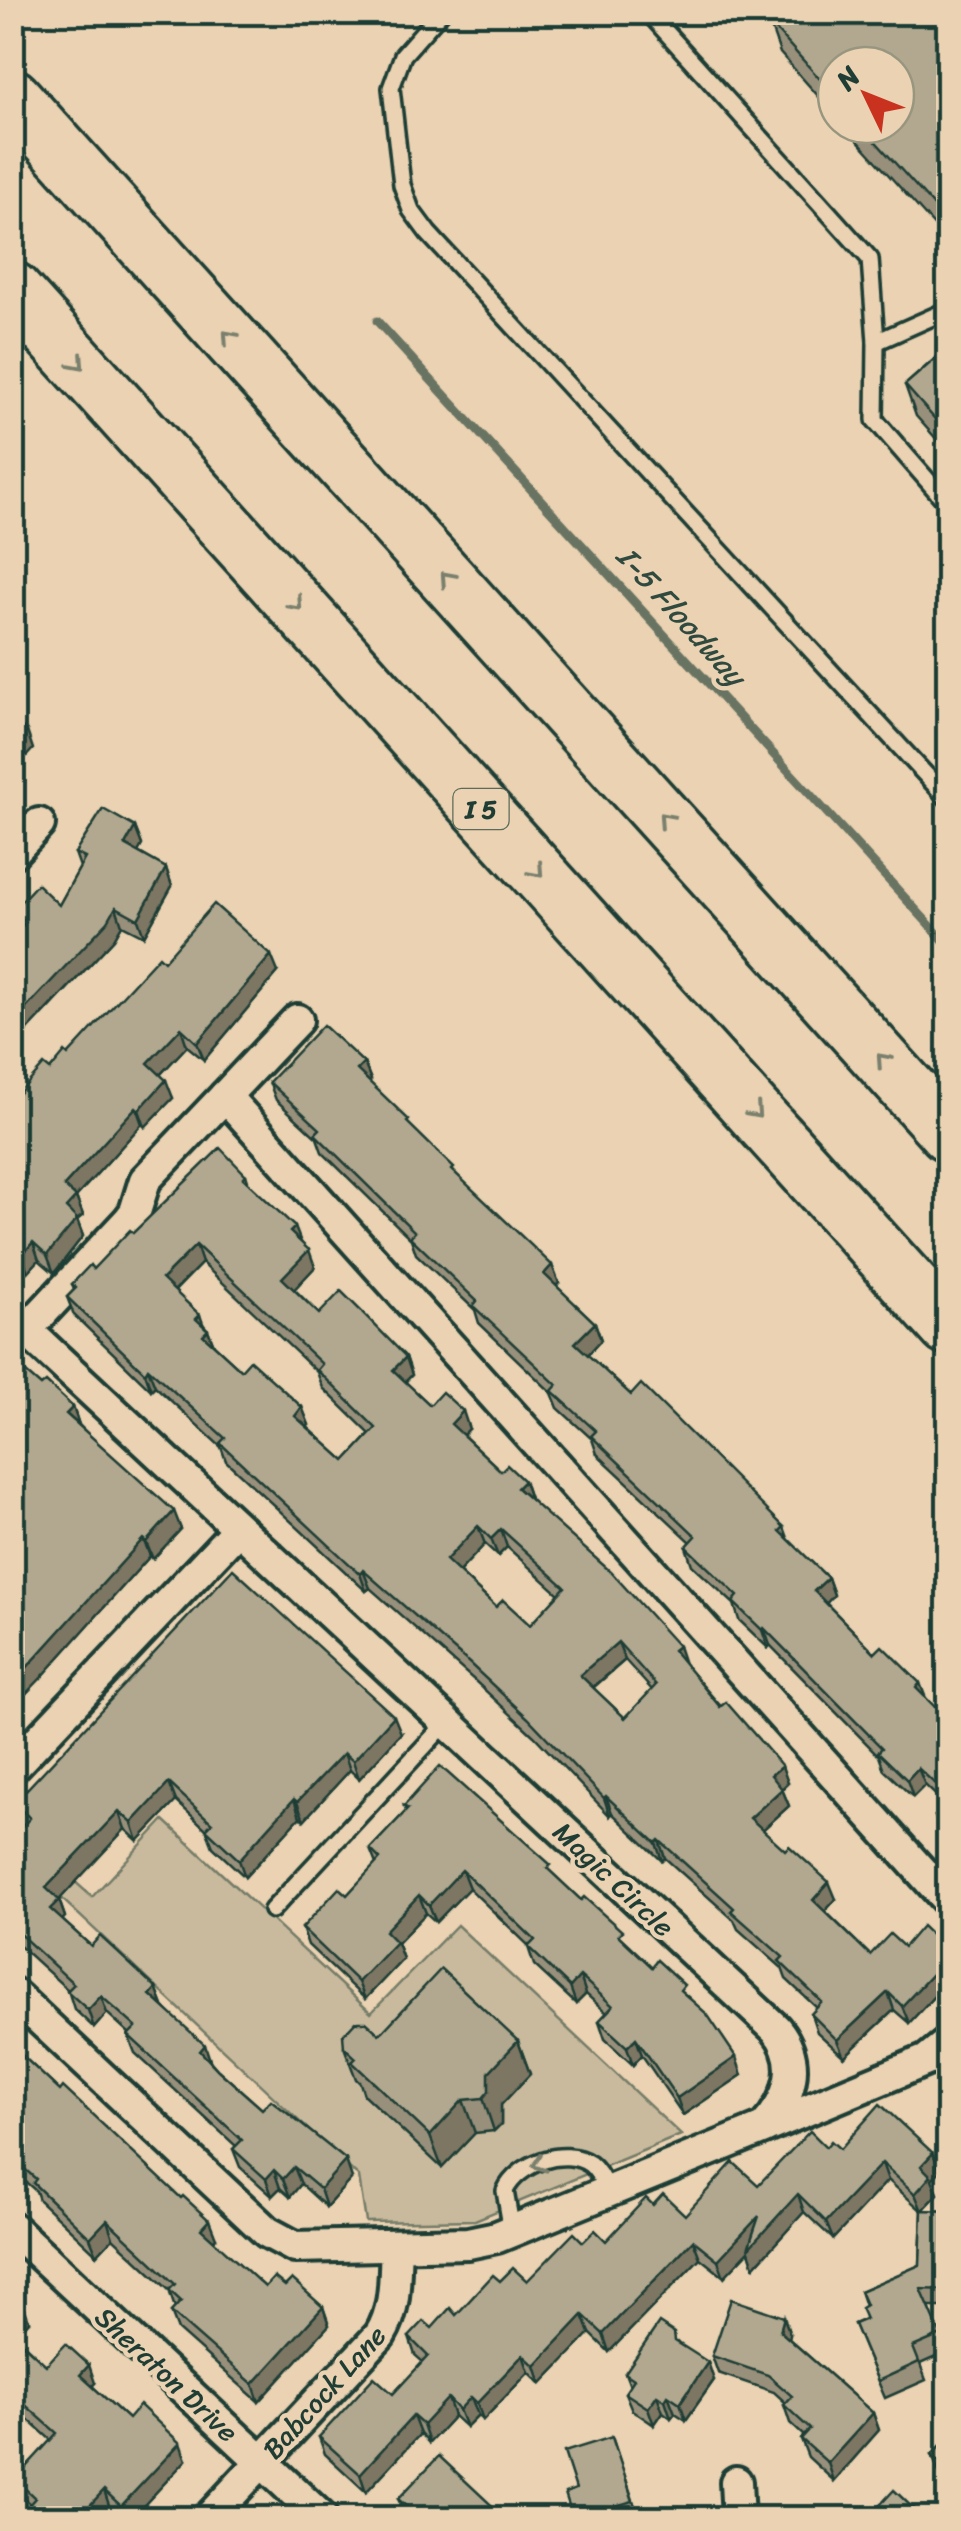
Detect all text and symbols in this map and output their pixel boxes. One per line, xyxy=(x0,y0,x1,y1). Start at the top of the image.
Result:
north arrow xyxy=(816,45,916,145)
text: N xyxy=(823,54,873,103)
one-way arrow xyxy=(223,330,241,349)
one-way arrow xyxy=(66,351,84,370)
water label: I-5 Floodway xyxy=(602,532,762,702)
one-way arrow xyxy=(441,571,459,590)
one-way arrow xyxy=(284,592,302,611)
road number: I 5 xyxy=(454,789,508,829)
one-way arrow xyxy=(659,812,677,831)
one-way arrow xyxy=(525,859,543,878)
one-way arrow xyxy=(877,1053,895,1072)
one-way arrow xyxy=(743,1100,761,1119)
street label: Magic Circle xyxy=(541,1809,686,1949)
one-way arrow xyxy=(532,2153,549,2173)
street label: Sheraton Drive xyxy=(83,2294,250,2455)
street label: Babcock Lane xyxy=(250,2314,399,2471)

